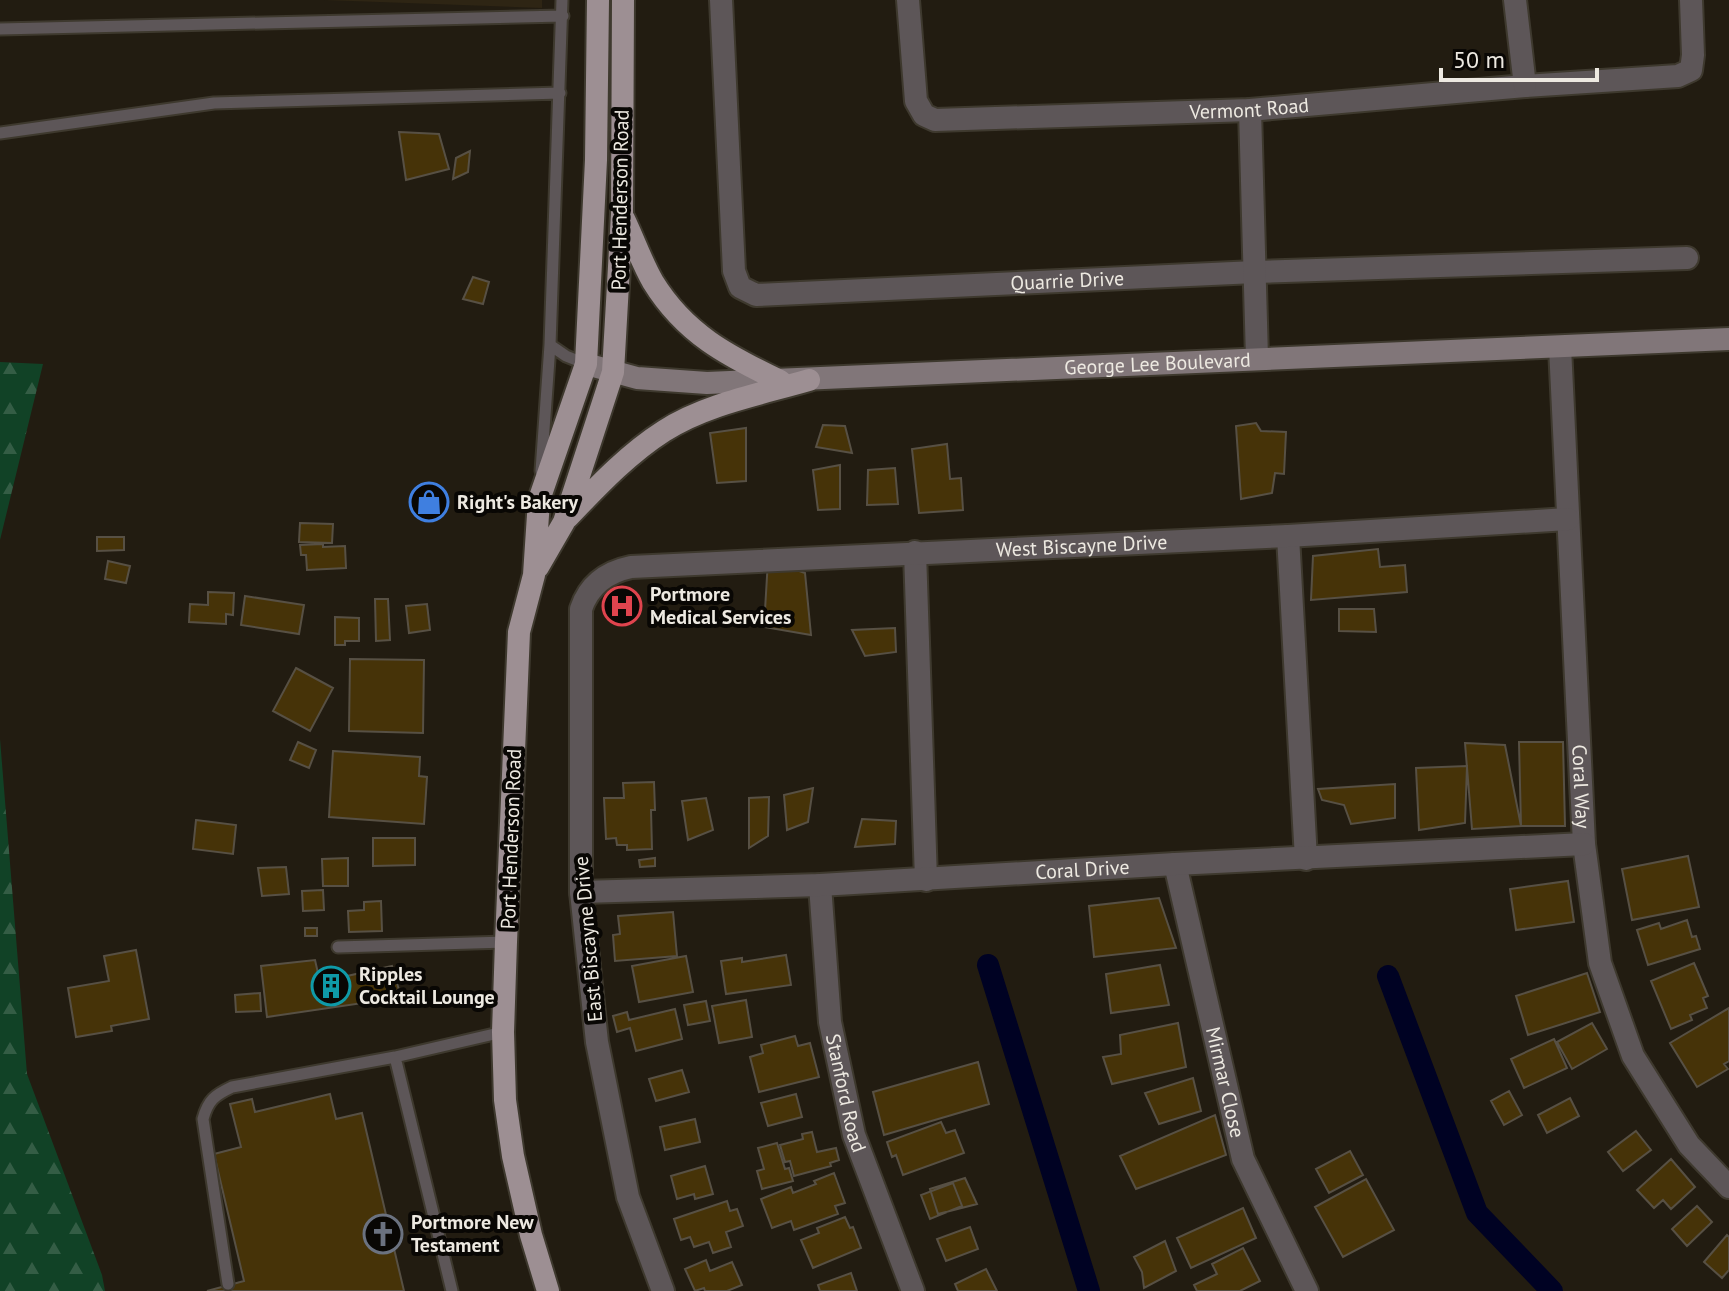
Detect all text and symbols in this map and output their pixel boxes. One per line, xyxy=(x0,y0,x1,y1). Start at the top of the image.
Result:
scale bar xyxy=(1441,32,1597,82)
text: 50 m xyxy=(1453,44,1505,75)
street label: Vermont Road xyxy=(1188,92,1310,125)
street label: Port Henderson Road xyxy=(605,109,635,291)
street label: Quarrie Drive xyxy=(1010,265,1125,296)
street label: George Lee Boulevard xyxy=(1064,347,1251,381)
shop icon: Right's Bakery xyxy=(408,481,450,523)
place label: Right's Bakery xyxy=(457,489,578,515)
street label: West Biscayne Drive xyxy=(995,529,1168,563)
place label: Portmore Medical Services xyxy=(650,581,791,630)
hospital icon: Portmore Medical Services xyxy=(601,585,643,627)
street label: Coral Way xyxy=(1566,744,1596,830)
street label: Port Henderson Road xyxy=(495,748,527,930)
street label: Coral Drive xyxy=(1035,854,1130,885)
street label: East Biscayne Drive xyxy=(568,855,608,1023)
place label: Ripples Cocktail Lounge xyxy=(359,961,495,1010)
building icon: Ripples Cocktail Lounge xyxy=(310,965,352,1007)
street label: Mirmar Close xyxy=(1200,1024,1251,1140)
street label: Stanford Road xyxy=(820,1031,872,1156)
place label: Portmore New Testament xyxy=(411,1209,534,1258)
church icon: Portmore New Testament xyxy=(362,1213,404,1255)

